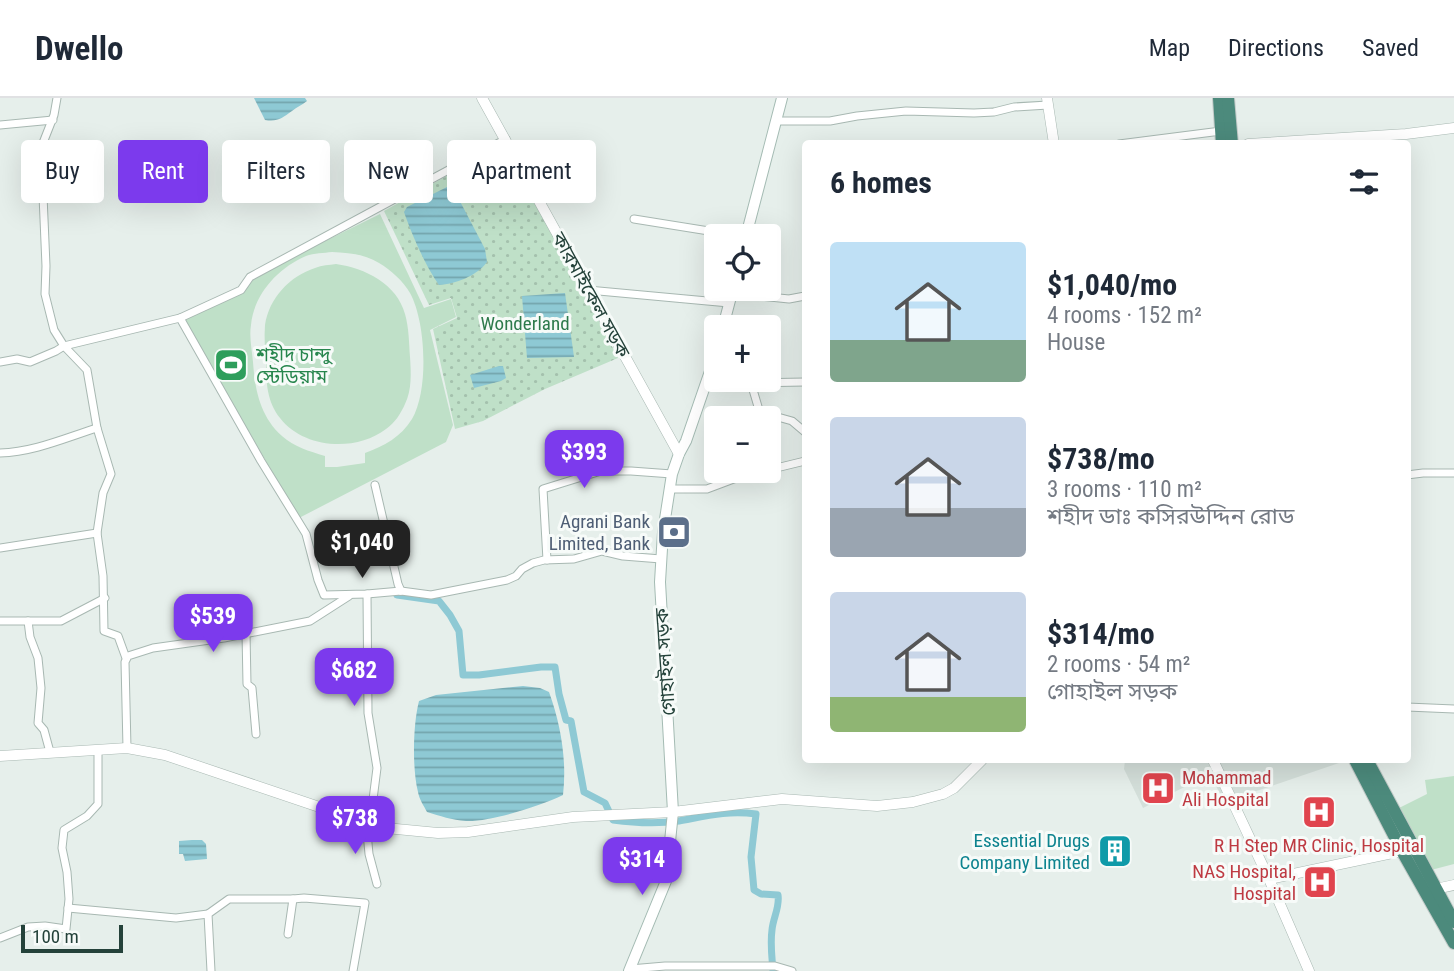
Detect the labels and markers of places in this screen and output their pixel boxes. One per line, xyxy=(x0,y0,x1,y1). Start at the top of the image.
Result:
place label: শহীদ চান্দু স্টেডিয়াম xyxy=(255,343,333,388)
sports icon: শহীদ চান্দু স্টেডিয়াম xyxy=(212,346,250,384)
pin: $393 xyxy=(543,430,625,490)
place label: Agrani Bank Limited, Bank xyxy=(549,510,650,555)
bank icon: Agrani Bank Limited, Bank xyxy=(655,513,693,551)
pin: $1,040 xyxy=(305,520,419,580)
pin: $539 xyxy=(172,594,254,654)
pin: $682 xyxy=(313,648,395,708)
place label: Mohammad Ali Hospital xyxy=(1182,766,1271,811)
hospital icon: Mohammad Ali Hospital xyxy=(1139,769,1177,807)
hospital icon: R H Step MR Clinic, Hospital xyxy=(1300,793,1338,831)
pin: $738 xyxy=(314,796,396,856)
place label: Essential Drugs Company Limited xyxy=(959,829,1090,874)
building icon: Essential Drugs Company Limited xyxy=(1096,832,1134,870)
place label: R H Step MR Clinic, Hospital xyxy=(1214,834,1424,857)
pin: $314 xyxy=(601,838,683,897)
place label: NAS Hospital, Hospital xyxy=(1192,860,1296,905)
hospital icon: NAS Hospital, Hospital xyxy=(1301,863,1339,901)

